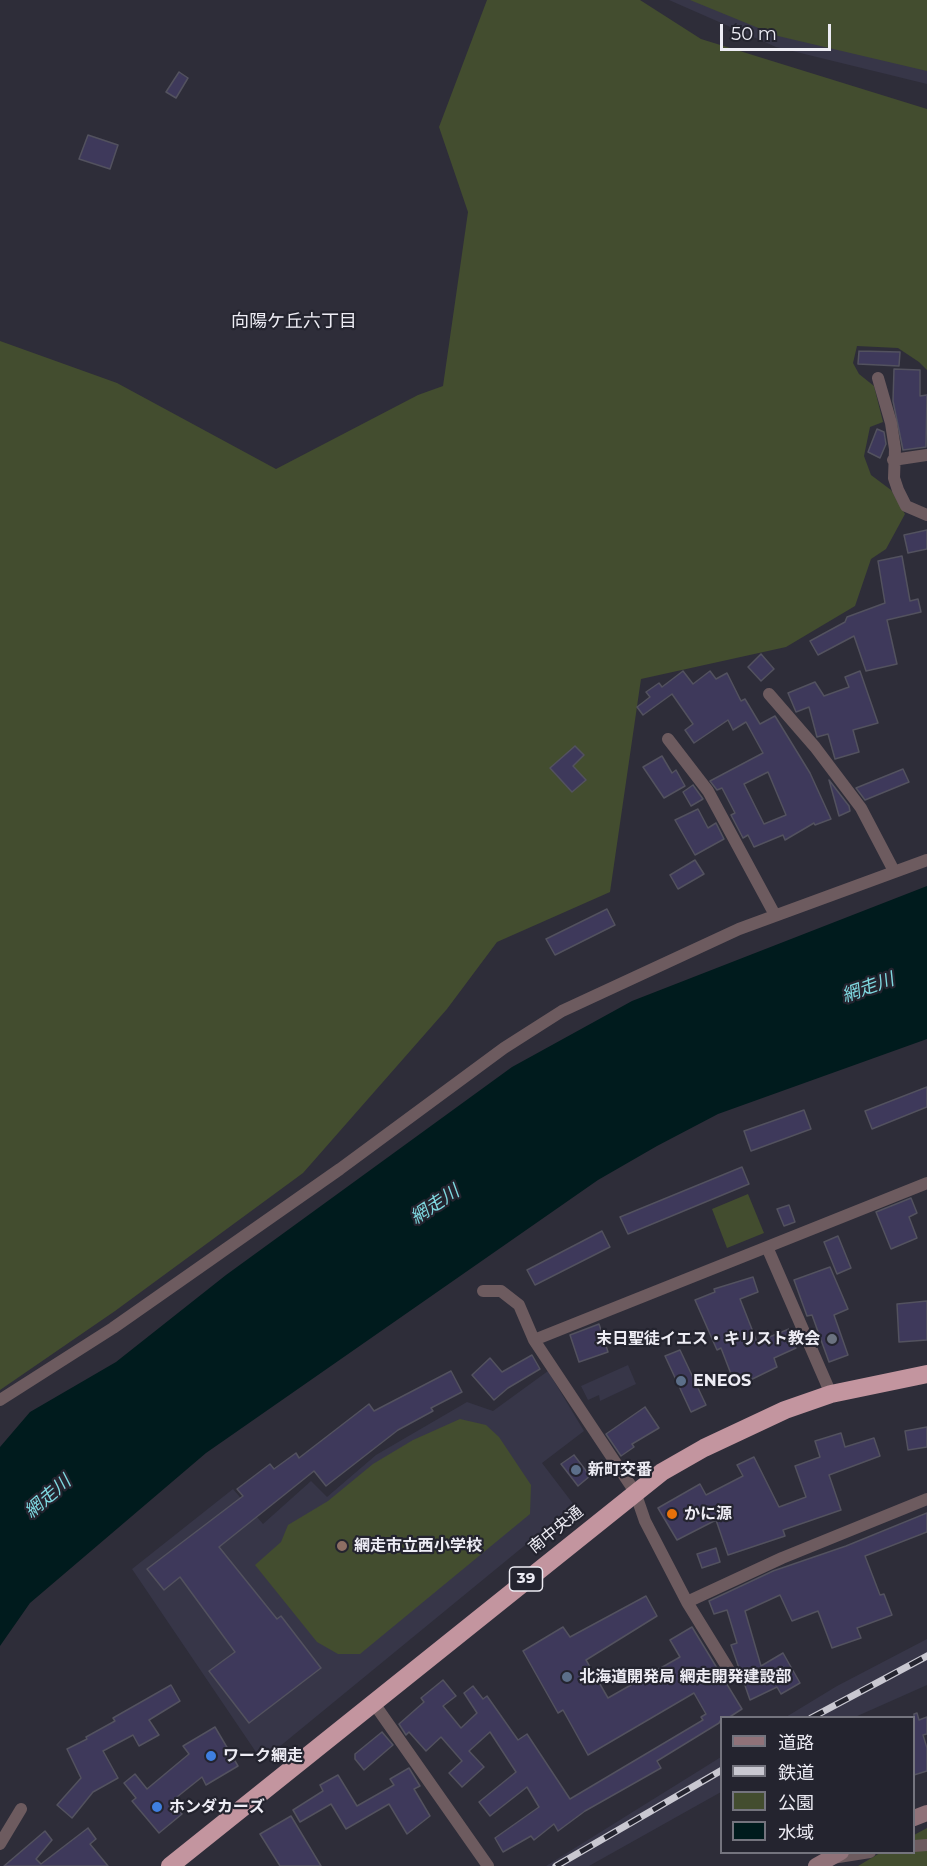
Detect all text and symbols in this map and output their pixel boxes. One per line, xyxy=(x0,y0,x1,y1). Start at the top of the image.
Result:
scale bar xyxy=(723,12,834,50)
text: 50 m xyxy=(731,23,777,45)
district label: 向陽ケ丘六丁目 xyxy=(231,311,357,333)
water label: 網走川 xyxy=(839,969,897,1007)
water label: 網走川 xyxy=(407,1181,463,1229)
place label: 末日聖徒イエス・キリスト教会 xyxy=(596,1329,820,1349)
marker: 末日聖徒イエス・キリスト教会 xyxy=(825,1332,839,1346)
place label: ENEOS xyxy=(693,1371,751,1391)
marker: ENEOS xyxy=(674,1374,688,1388)
place label: 新町交番 xyxy=(588,1460,652,1480)
marker: 新町交番 xyxy=(569,1463,583,1477)
water label: 網走川 xyxy=(21,1471,75,1523)
street label: 南中央通 xyxy=(525,1502,587,1558)
place label: かに源 xyxy=(684,1504,732,1524)
marker: かに源 xyxy=(665,1507,679,1521)
place label: 網走市立西小学校 xyxy=(354,1536,482,1556)
marker: 網走市立西小学校 xyxy=(335,1539,349,1553)
road number: 39 xyxy=(510,1567,542,1591)
place label: 北海道開発局 網走開発建設部 xyxy=(579,1667,792,1687)
marker: 北海道開発局 網走開発建設部 xyxy=(560,1670,574,1684)
legend xyxy=(720,1716,915,1854)
text: 道路 xyxy=(778,1732,814,1754)
place label: ワーク網走 xyxy=(223,1746,303,1766)
marker: ワーク網走 xyxy=(204,1749,218,1763)
text: 鉄道 xyxy=(778,1762,814,1784)
text: 公園 xyxy=(778,1792,814,1814)
place label: ホンダカーズ xyxy=(169,1797,265,1817)
marker: ホンダカーズ xyxy=(150,1800,164,1814)
text: 水域 xyxy=(778,1822,814,1844)

